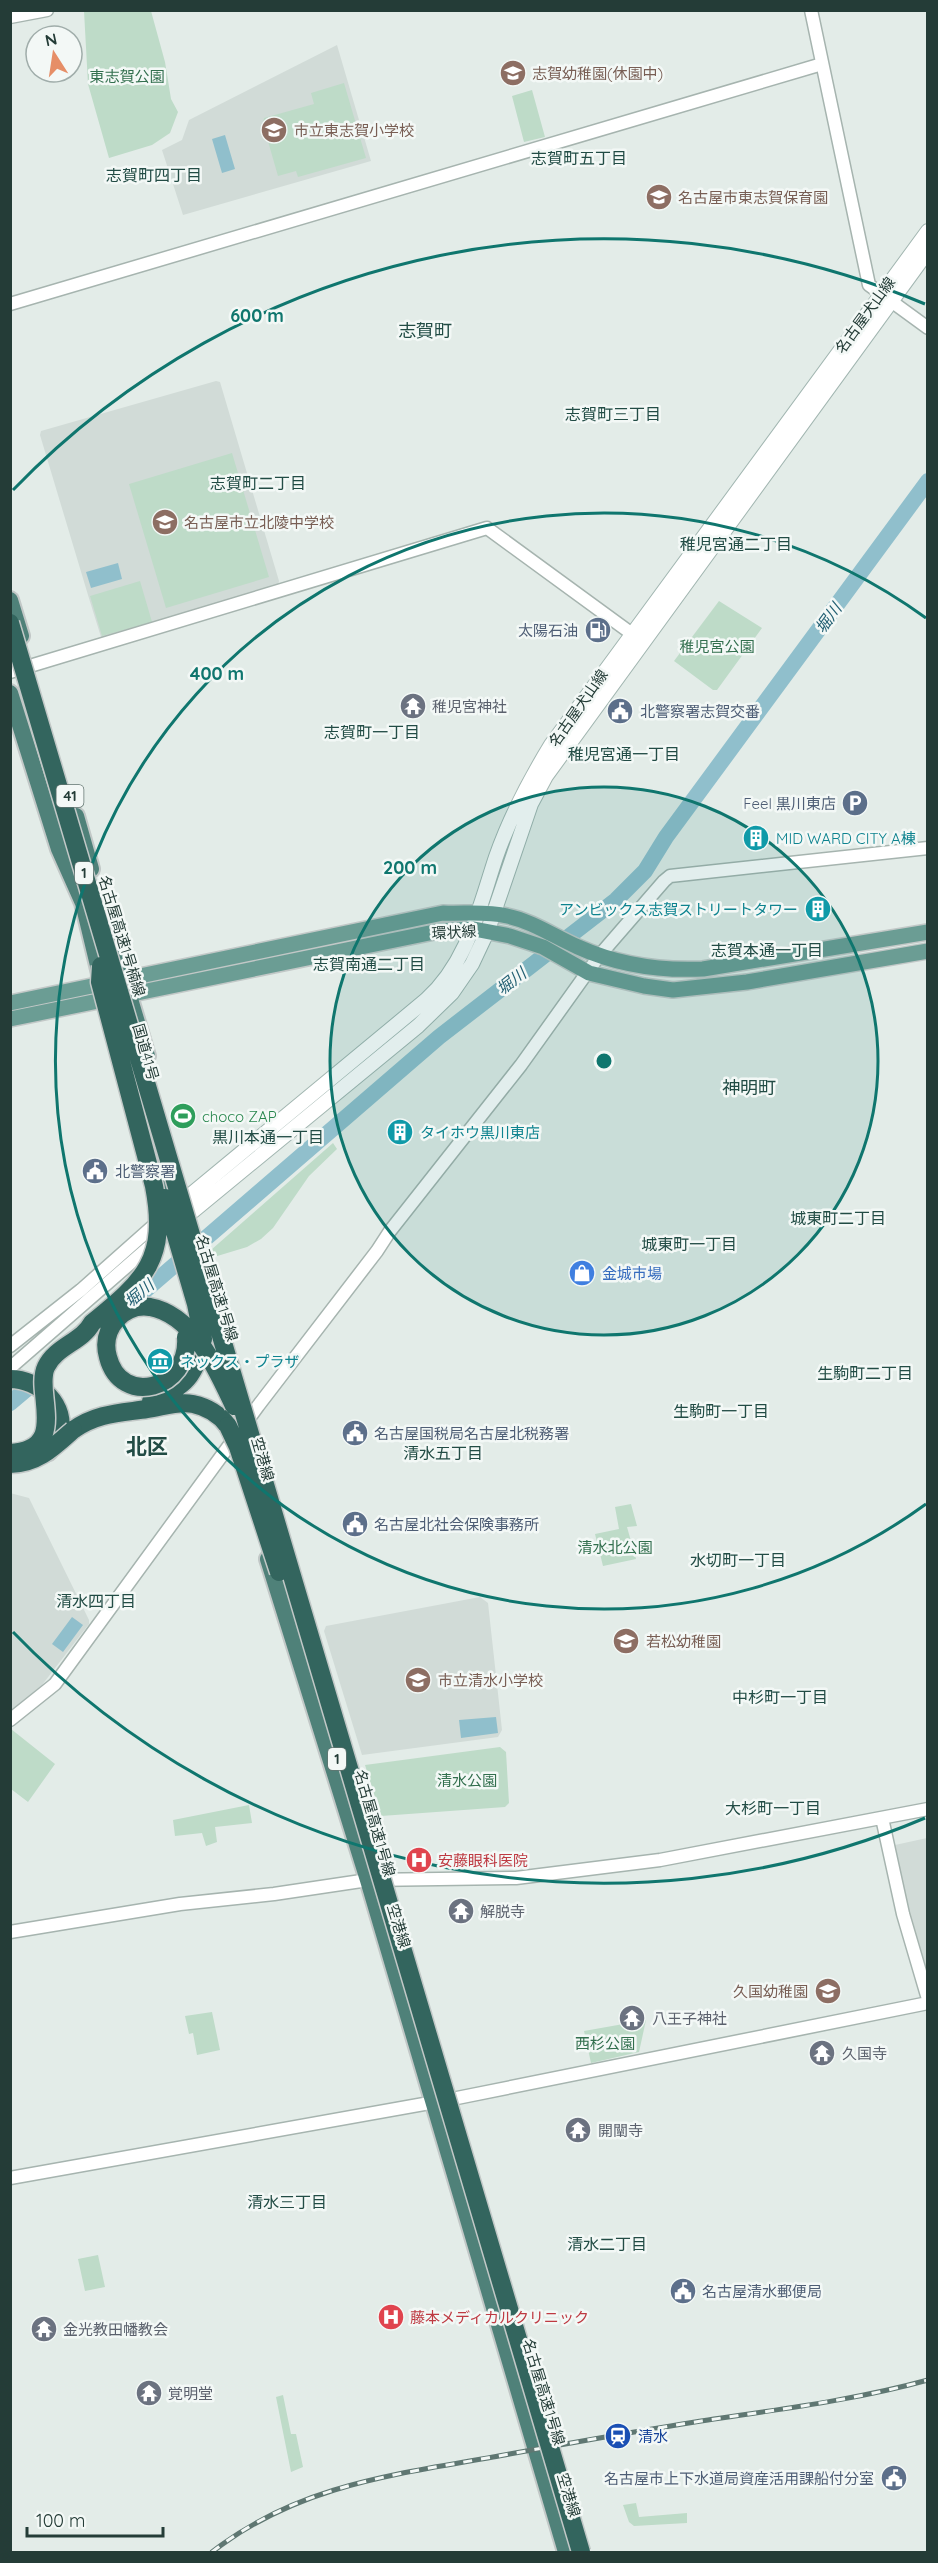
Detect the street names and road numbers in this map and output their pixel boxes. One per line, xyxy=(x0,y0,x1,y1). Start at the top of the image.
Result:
street label: 名古屋犬山線 xyxy=(831,273,899,357)
street label: 名古屋犬山線 xyxy=(544,666,612,750)
road number: 41 xyxy=(56,785,84,807)
road number: 1 xyxy=(75,862,93,884)
street label: 名古屋高速1号楠線 xyxy=(95,873,149,999)
street label: 環状線 xyxy=(431,921,477,943)
street label: 国道41号 xyxy=(129,1021,163,1083)
street label: 名古屋高速1号線 xyxy=(192,1232,242,1344)
street label: 空港線 xyxy=(248,1435,278,1483)
road number: 1 xyxy=(328,1748,346,1770)
street label: 名古屋高速1号線 xyxy=(351,1767,399,1879)
street label: 空港線 xyxy=(383,1902,415,1950)
street label: 名古屋高速1号線 xyxy=(519,2336,569,2448)
street label: 空港線 xyxy=(553,2471,585,2519)

